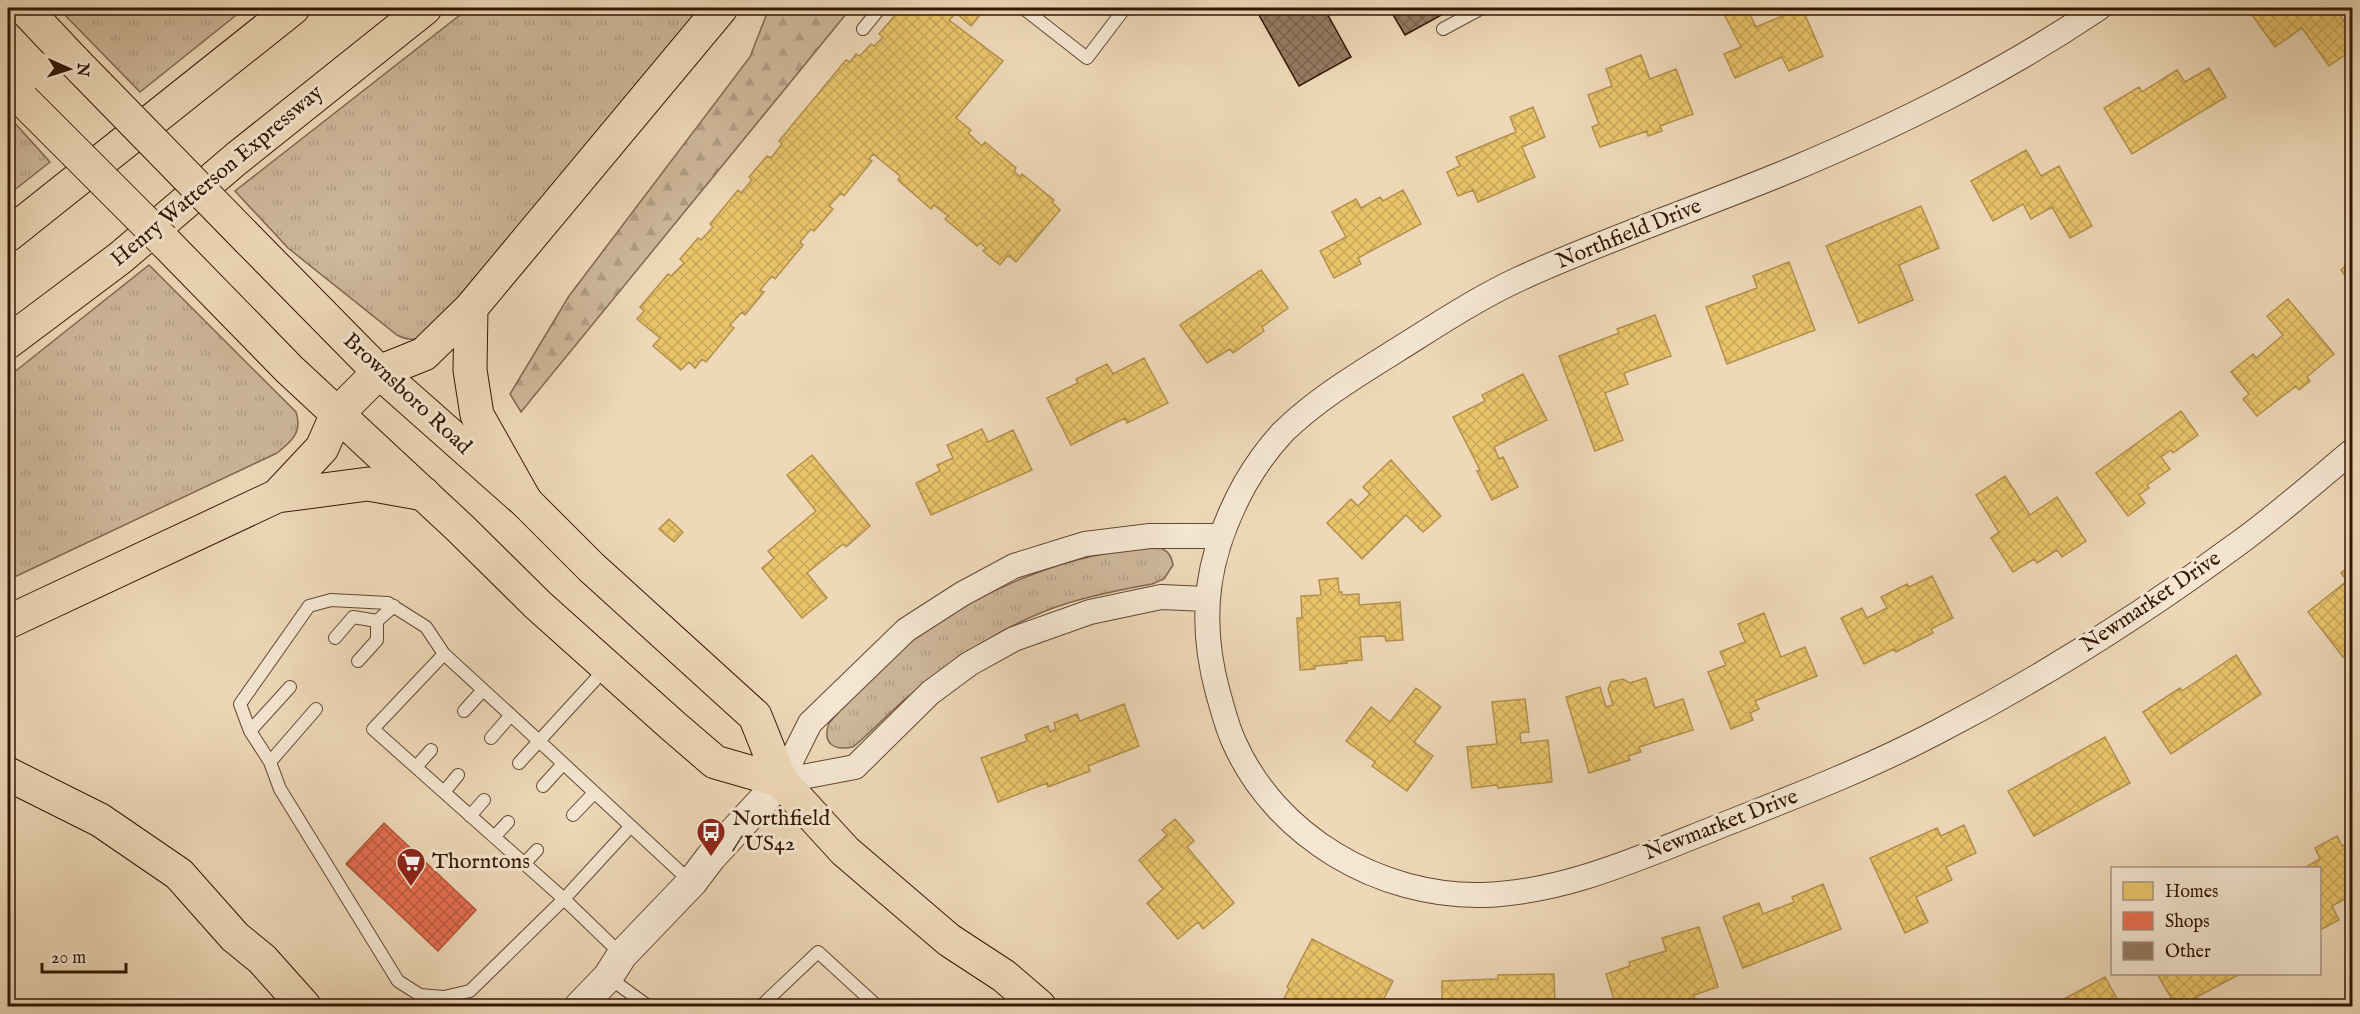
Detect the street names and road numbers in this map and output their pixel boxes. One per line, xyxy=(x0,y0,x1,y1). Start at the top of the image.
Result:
street label: Henry Watterson Expressway xyxy=(105,79,329,273)
street label: Northfield Drive xyxy=(1552,192,1706,276)
street label: Brownsboro Road xyxy=(337,327,478,461)
street label: Newmarket Drive xyxy=(2076,545,2226,659)
street label: Newmarket Drive xyxy=(1640,783,1802,867)

